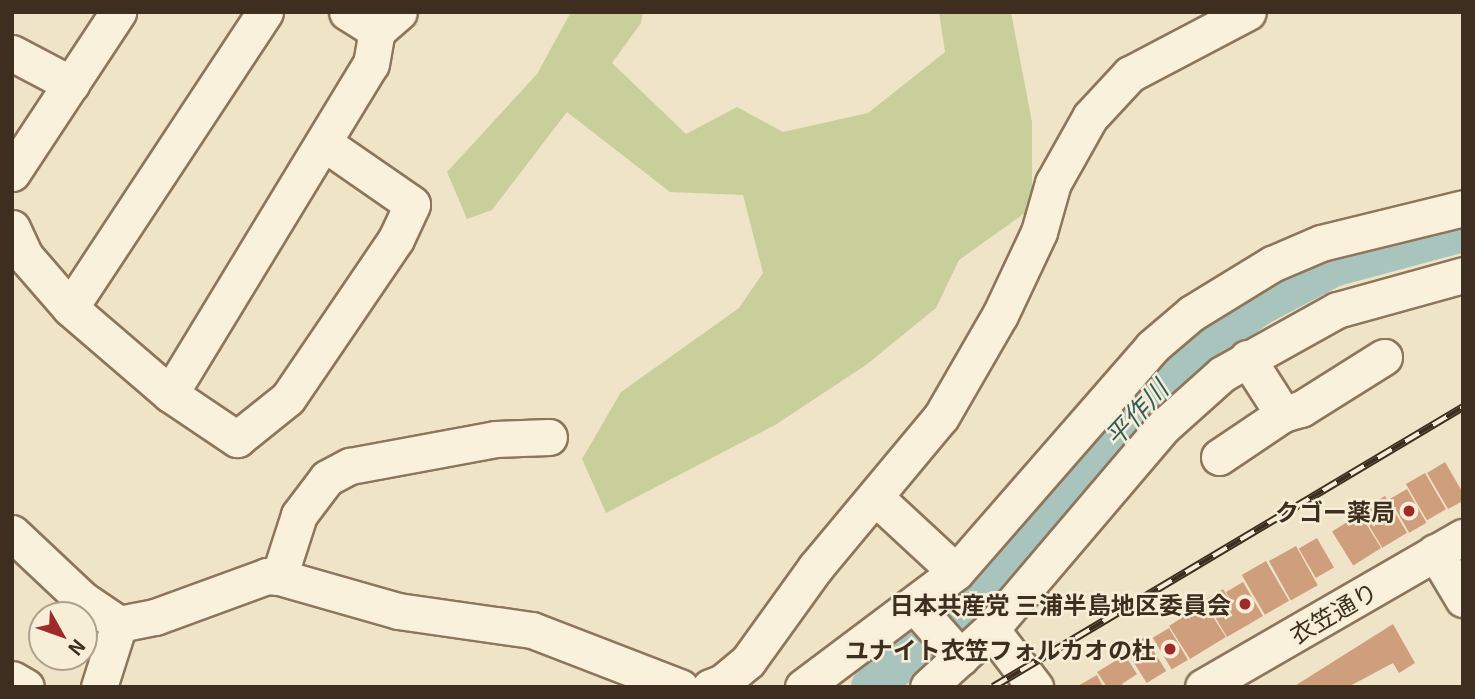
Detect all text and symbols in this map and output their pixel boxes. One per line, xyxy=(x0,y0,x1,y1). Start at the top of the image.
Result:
water label: 平作川 xyxy=(1097,373,1173,451)
place label: クゴー薬局 xyxy=(1275,497,1395,525)
marker: クゴー薬局 xyxy=(1401,503,1417,519)
street label: 衣笠通り xyxy=(1284,576,1382,648)
place label: 日本共産党 三浦半島地区委員会 xyxy=(890,590,1231,618)
marker: 日本共産党 三浦半島地区委員会 xyxy=(1237,596,1253,612)
north arrow xyxy=(28,601,98,671)
text: N xyxy=(63,634,93,663)
place label: ユナイト衣笠フォルカオの杜 xyxy=(844,635,1156,663)
marker: ユナイト衣笠フォルカオの杜 xyxy=(1162,641,1178,657)

